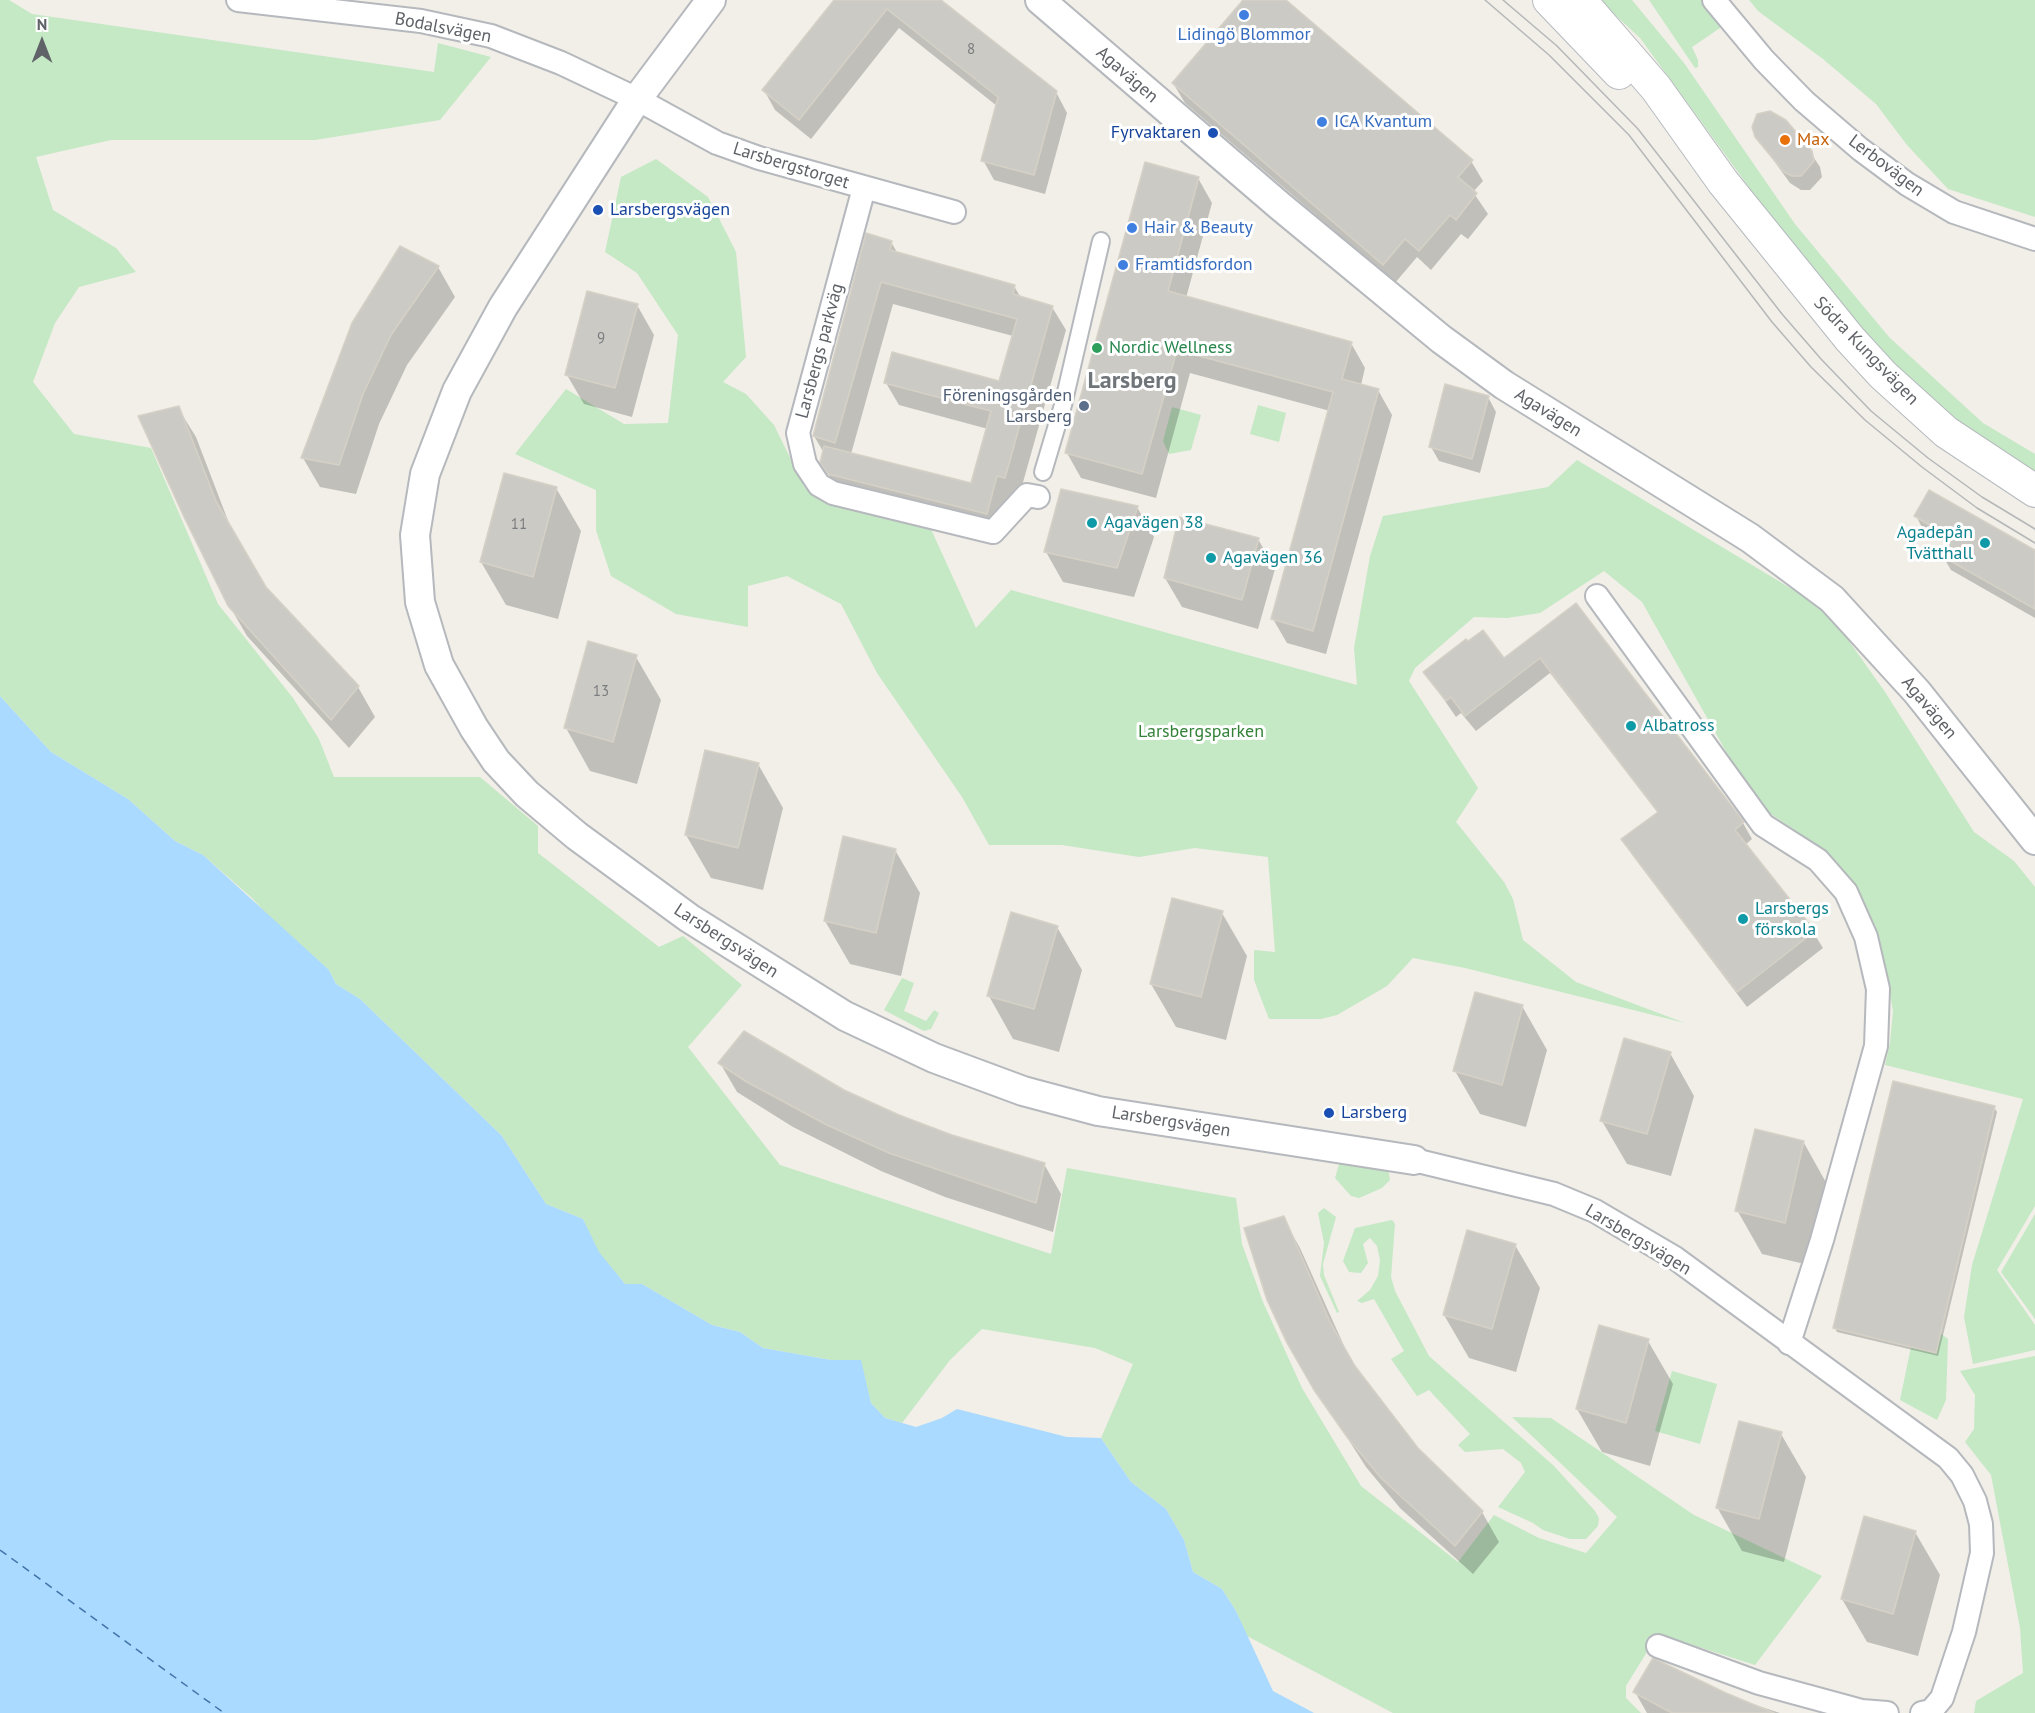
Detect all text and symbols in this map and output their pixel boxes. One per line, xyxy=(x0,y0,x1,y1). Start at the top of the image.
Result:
street label: Bodalsvägen xyxy=(393,8,493,48)
marker: Lidingö Blommor xyxy=(1237,8,1251,22)
north arrow xyxy=(12,12,72,72)
text: N xyxy=(37,14,47,34)
place label: Lidingö Blommor xyxy=(1177,24,1311,46)
house number: 8 xyxy=(967,41,975,59)
street label: Agavägen xyxy=(1092,42,1162,108)
place label: ICA Kvantum xyxy=(1334,111,1432,133)
marker: ICA Kvantum xyxy=(1315,115,1329,129)
place label: Fyrvaktaren xyxy=(1111,122,1201,144)
marker: Fyrvaktaren xyxy=(1206,126,1220,140)
place label: Max xyxy=(1797,129,1829,151)
street label: Lerbovägen xyxy=(1844,131,1928,201)
marker: Max xyxy=(1778,133,1792,147)
street label: Larsbergstorget xyxy=(730,138,852,194)
place label: Larsbergsvägen xyxy=(610,199,730,221)
marker: Larsbergsvägen xyxy=(591,203,605,217)
place label: Hair & Beauty xyxy=(1144,217,1253,239)
marker: Hair & Beauty xyxy=(1125,221,1139,235)
place label: Framtidsfordon xyxy=(1135,254,1253,276)
marker: Framtidsfordon xyxy=(1116,258,1130,272)
street label: Larsbergs parkväg xyxy=(792,281,848,421)
street label: Södra Kungsvägen xyxy=(1809,292,1923,410)
house number: 9 xyxy=(597,330,605,348)
place label: Nordic Wellness xyxy=(1109,337,1232,359)
marker: Nordic Wellness xyxy=(1090,341,1104,355)
district label: Larsberg xyxy=(1087,367,1177,395)
street label: Agavägen xyxy=(1510,384,1586,442)
place label: Föreningsgården Larsberg xyxy=(943,385,1072,428)
marker: Föreningsgården Larsberg xyxy=(1077,399,1091,413)
place label: Agavägen 38 xyxy=(1104,512,1204,534)
house number: 11 xyxy=(511,516,527,534)
marker: Agavägen 38 xyxy=(1085,516,1099,530)
place label: Agadepån Tvätthall xyxy=(1897,522,1973,564)
marker: Agadepån Tvätthall xyxy=(1978,536,1992,550)
place label: Agavägen 36 xyxy=(1223,547,1323,569)
marker: Agavägen 36 xyxy=(1204,551,1218,565)
street label: Agavägen xyxy=(1897,672,1961,744)
house number: 13 xyxy=(593,683,609,701)
place label: Albatross xyxy=(1643,715,1714,737)
marker: Albatross xyxy=(1624,719,1638,733)
park label: Larsbergsparken xyxy=(1138,721,1264,743)
place label: Larsbergs förskola xyxy=(1755,898,1829,940)
street label: Larsbergsvägen xyxy=(670,899,782,983)
marker: Larsbergs förskola xyxy=(1736,912,1750,926)
street label: Larsbergsvägen xyxy=(1110,1102,1232,1142)
place label: Larsberg xyxy=(1341,1102,1407,1124)
marker: Larsberg xyxy=(1322,1106,1336,1120)
street label: Larsbergsvägen xyxy=(1581,1200,1695,1280)

